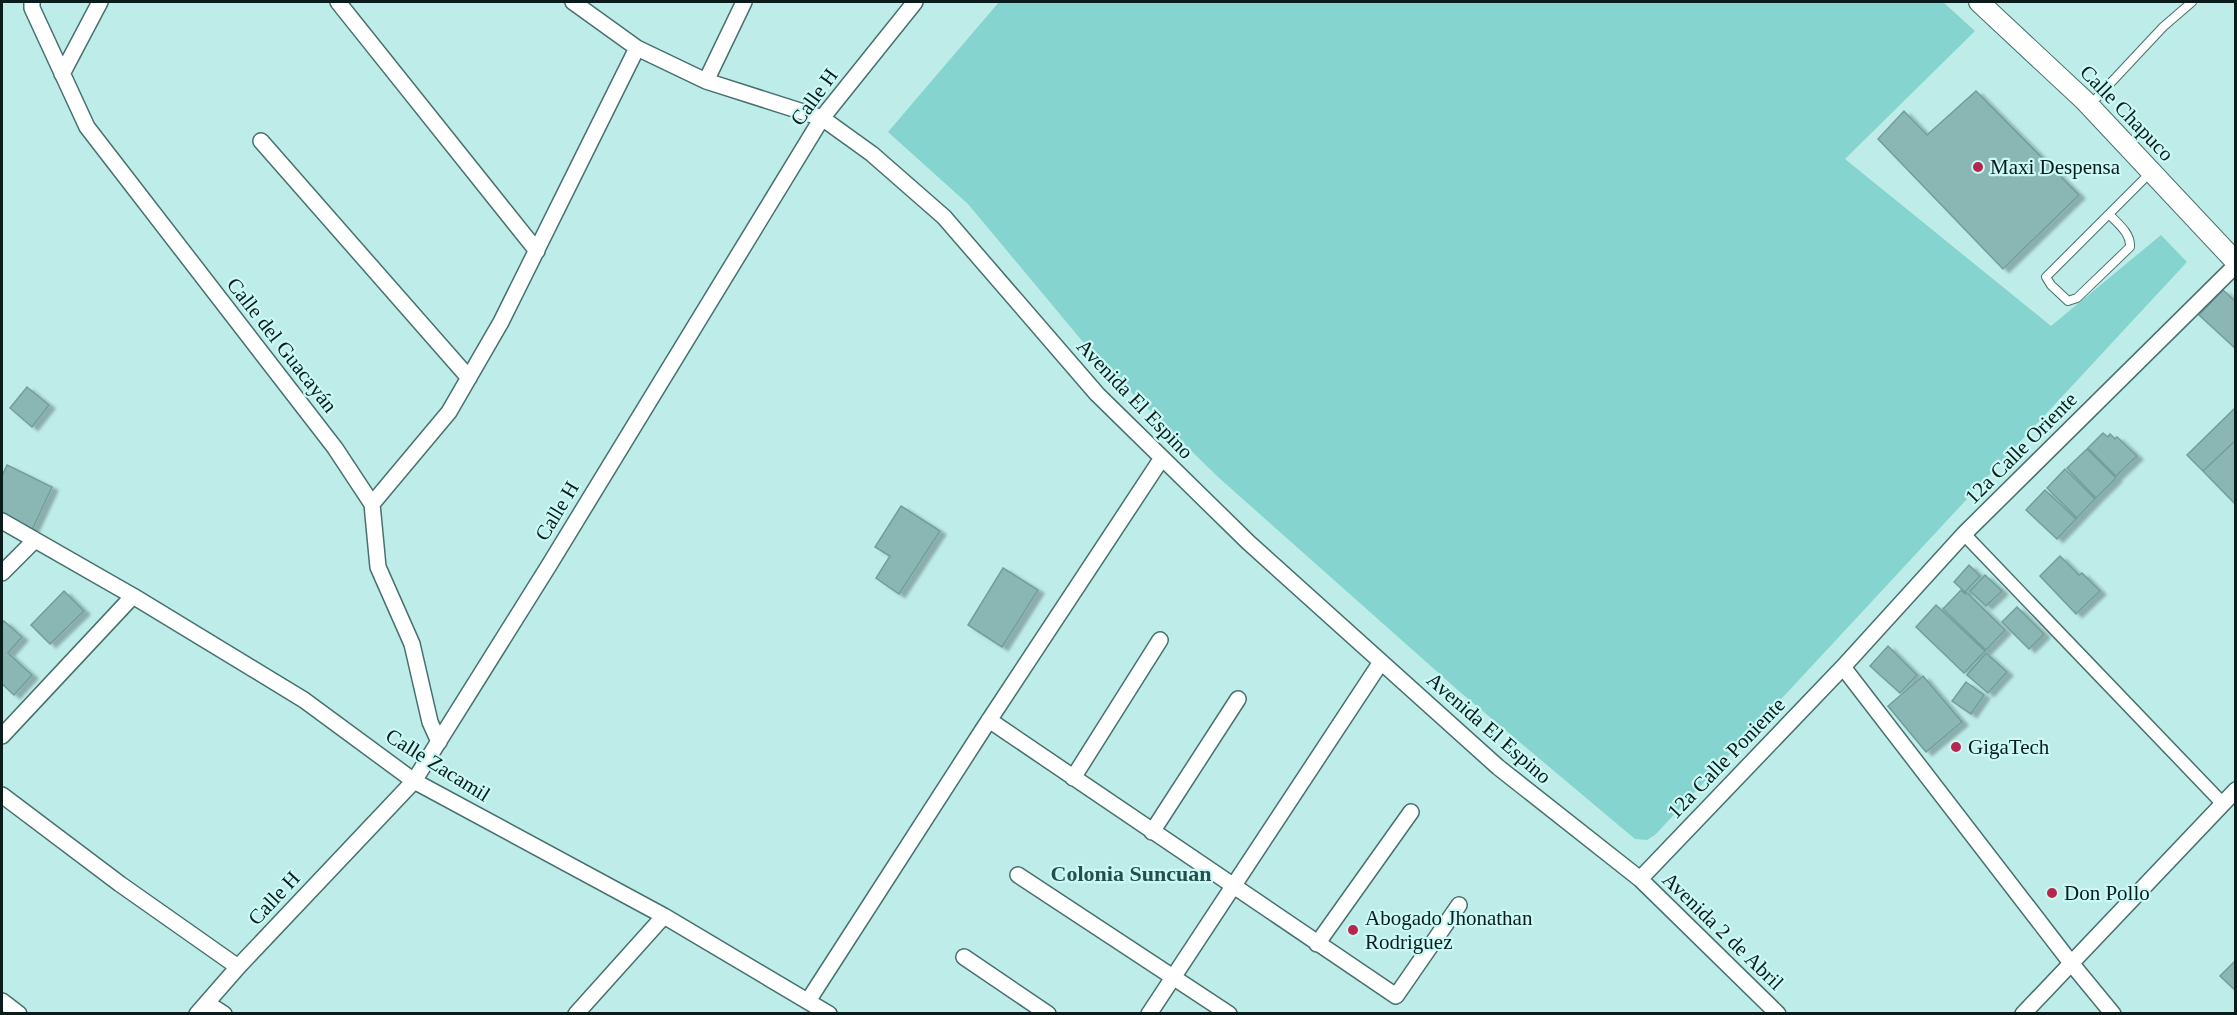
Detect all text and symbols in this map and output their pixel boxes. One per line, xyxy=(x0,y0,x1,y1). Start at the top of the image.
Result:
street label: Calle Chapuco xyxy=(2075,60,2179,166)
street label: Calle H xyxy=(785,64,843,130)
place label: Maxi Despensa xyxy=(1990,155,2121,179)
marker: Maxi Despensa xyxy=(1971,160,1985,174)
street label: Calle del Guacayán xyxy=(222,273,342,418)
street label: Avenida El Espino xyxy=(1072,334,1198,464)
street label: 12a Calle Oriente xyxy=(1960,387,2082,509)
street label: Calle H xyxy=(530,477,584,545)
street label: Avenida El Espino xyxy=(1422,667,1556,789)
street label: 12a Calle Poniente xyxy=(1662,693,1790,823)
street label: Calle Zacamil xyxy=(381,723,495,807)
place label: GigaTech xyxy=(1968,735,2050,759)
marker: GigaTech xyxy=(1949,740,1963,754)
district label: Colonia Suncuan xyxy=(1051,861,1211,886)
street label: Calle H xyxy=(243,866,305,930)
street label: Avenida 2 de Abril xyxy=(1658,867,1789,995)
place label: Don Pollo xyxy=(2064,881,2150,905)
marker: Don Pollo xyxy=(2045,886,2059,900)
place label: Abogado Jhonathan Rodriguez xyxy=(1365,906,1533,954)
marker: Abogado Jhonathan Rodriguez xyxy=(1346,923,1360,937)

